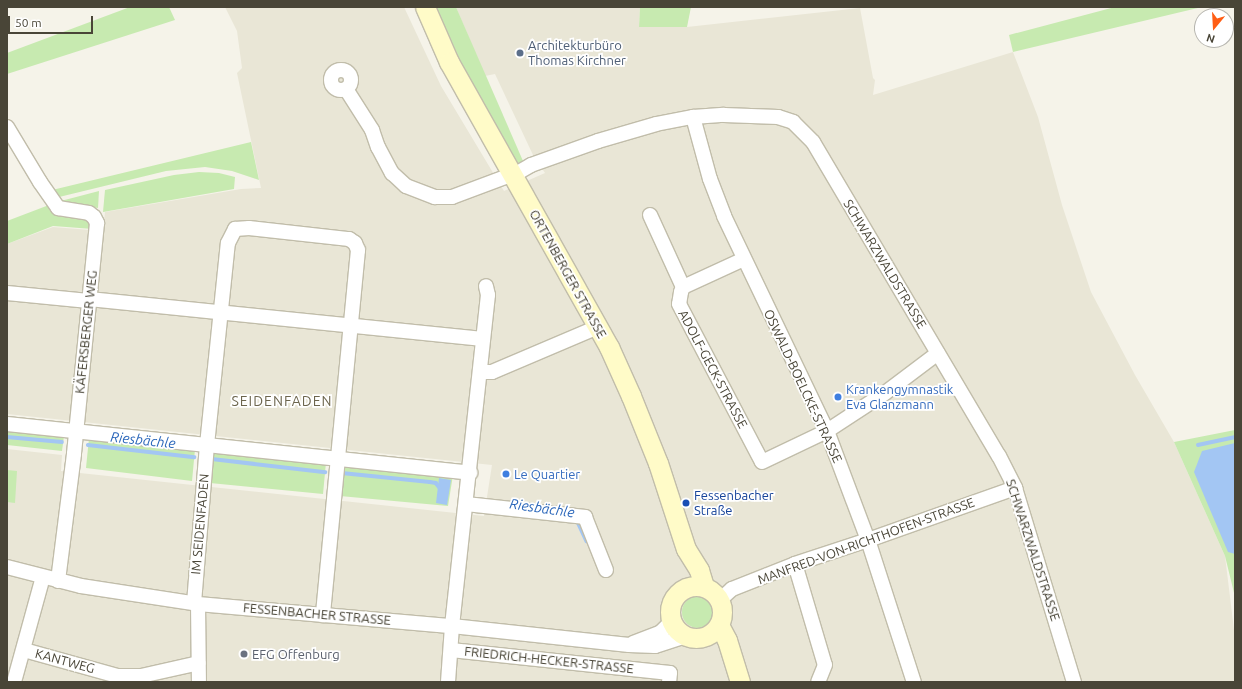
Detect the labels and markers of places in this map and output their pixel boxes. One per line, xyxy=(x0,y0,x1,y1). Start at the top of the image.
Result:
place label: Architekturbüro Thomas Kirchner xyxy=(528,38,626,69)
marker: Architekturbüro Thomas Kirchner xyxy=(515,48,525,58)
place label: Krankengymnastik Eva Glanzmann xyxy=(846,382,953,413)
marker: Krankengymnastik Eva Glanzmann xyxy=(833,392,843,402)
place label: Le Quartier xyxy=(514,466,580,482)
marker: Le Quartier xyxy=(501,469,511,479)
place label: Fessenbacher Straße xyxy=(694,488,774,519)
marker: Fessenbacher Straße xyxy=(681,498,691,508)
place label: EFG Offenburg xyxy=(252,646,340,662)
marker: EFG Offenburg xyxy=(239,649,249,659)

